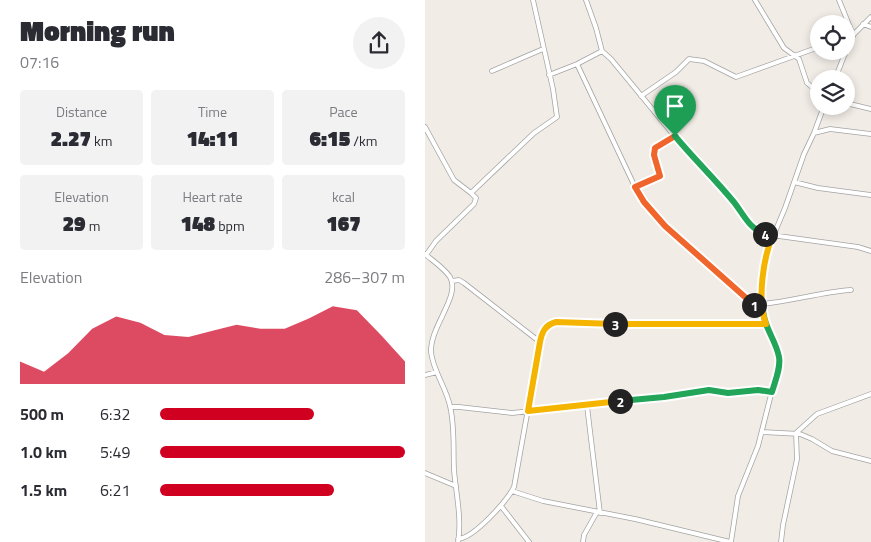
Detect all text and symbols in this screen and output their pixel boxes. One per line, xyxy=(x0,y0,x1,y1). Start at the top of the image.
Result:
text: Morning run xyxy=(20,9,175,52)
map controls xyxy=(810,15,855,115)
button: locate xyxy=(810,15,855,60)
button: share xyxy=(353,17,405,69)
text: 07:16 xyxy=(20,50,59,74)
button: layers xyxy=(810,70,855,115)
pin xyxy=(654,85,696,136)
icon: arrive xyxy=(661,92,689,120)
text: Distance xyxy=(56,101,107,122)
text: Time xyxy=(198,101,227,122)
text: Pace xyxy=(329,101,358,122)
text: 2.27 xyxy=(50,122,91,154)
text: 14:11 xyxy=(186,122,239,154)
text: 6:15 xyxy=(310,122,350,154)
text: km xyxy=(91,130,113,151)
text: /km xyxy=(350,130,377,151)
text: Elevation xyxy=(54,186,109,207)
text: Heart rate xyxy=(182,186,243,207)
text: kcal xyxy=(332,186,355,207)
text: 29 xyxy=(63,207,86,239)
text: 148 xyxy=(180,207,215,239)
text: 167 xyxy=(326,207,361,239)
text: m xyxy=(86,215,100,236)
text: bpm xyxy=(215,215,245,236)
pin: 4 xyxy=(753,222,777,246)
text: 4 xyxy=(762,224,769,245)
text: Elevation xyxy=(20,265,82,289)
text: 286–307 m xyxy=(324,265,405,289)
pin: 1 xyxy=(741,292,767,318)
text: 1 xyxy=(751,295,758,316)
pin: 3 xyxy=(603,312,627,336)
text: 3 xyxy=(612,314,619,335)
pin: 2 xyxy=(607,388,633,414)
text: 2 xyxy=(617,391,624,412)
text: 500 m xyxy=(20,402,64,426)
text: 6:32 xyxy=(100,402,130,426)
text: 1.0 km xyxy=(20,440,67,464)
text: 5:49 xyxy=(100,440,130,464)
text: 1.5 km xyxy=(20,478,67,502)
text: 6:21 xyxy=(100,478,130,502)

